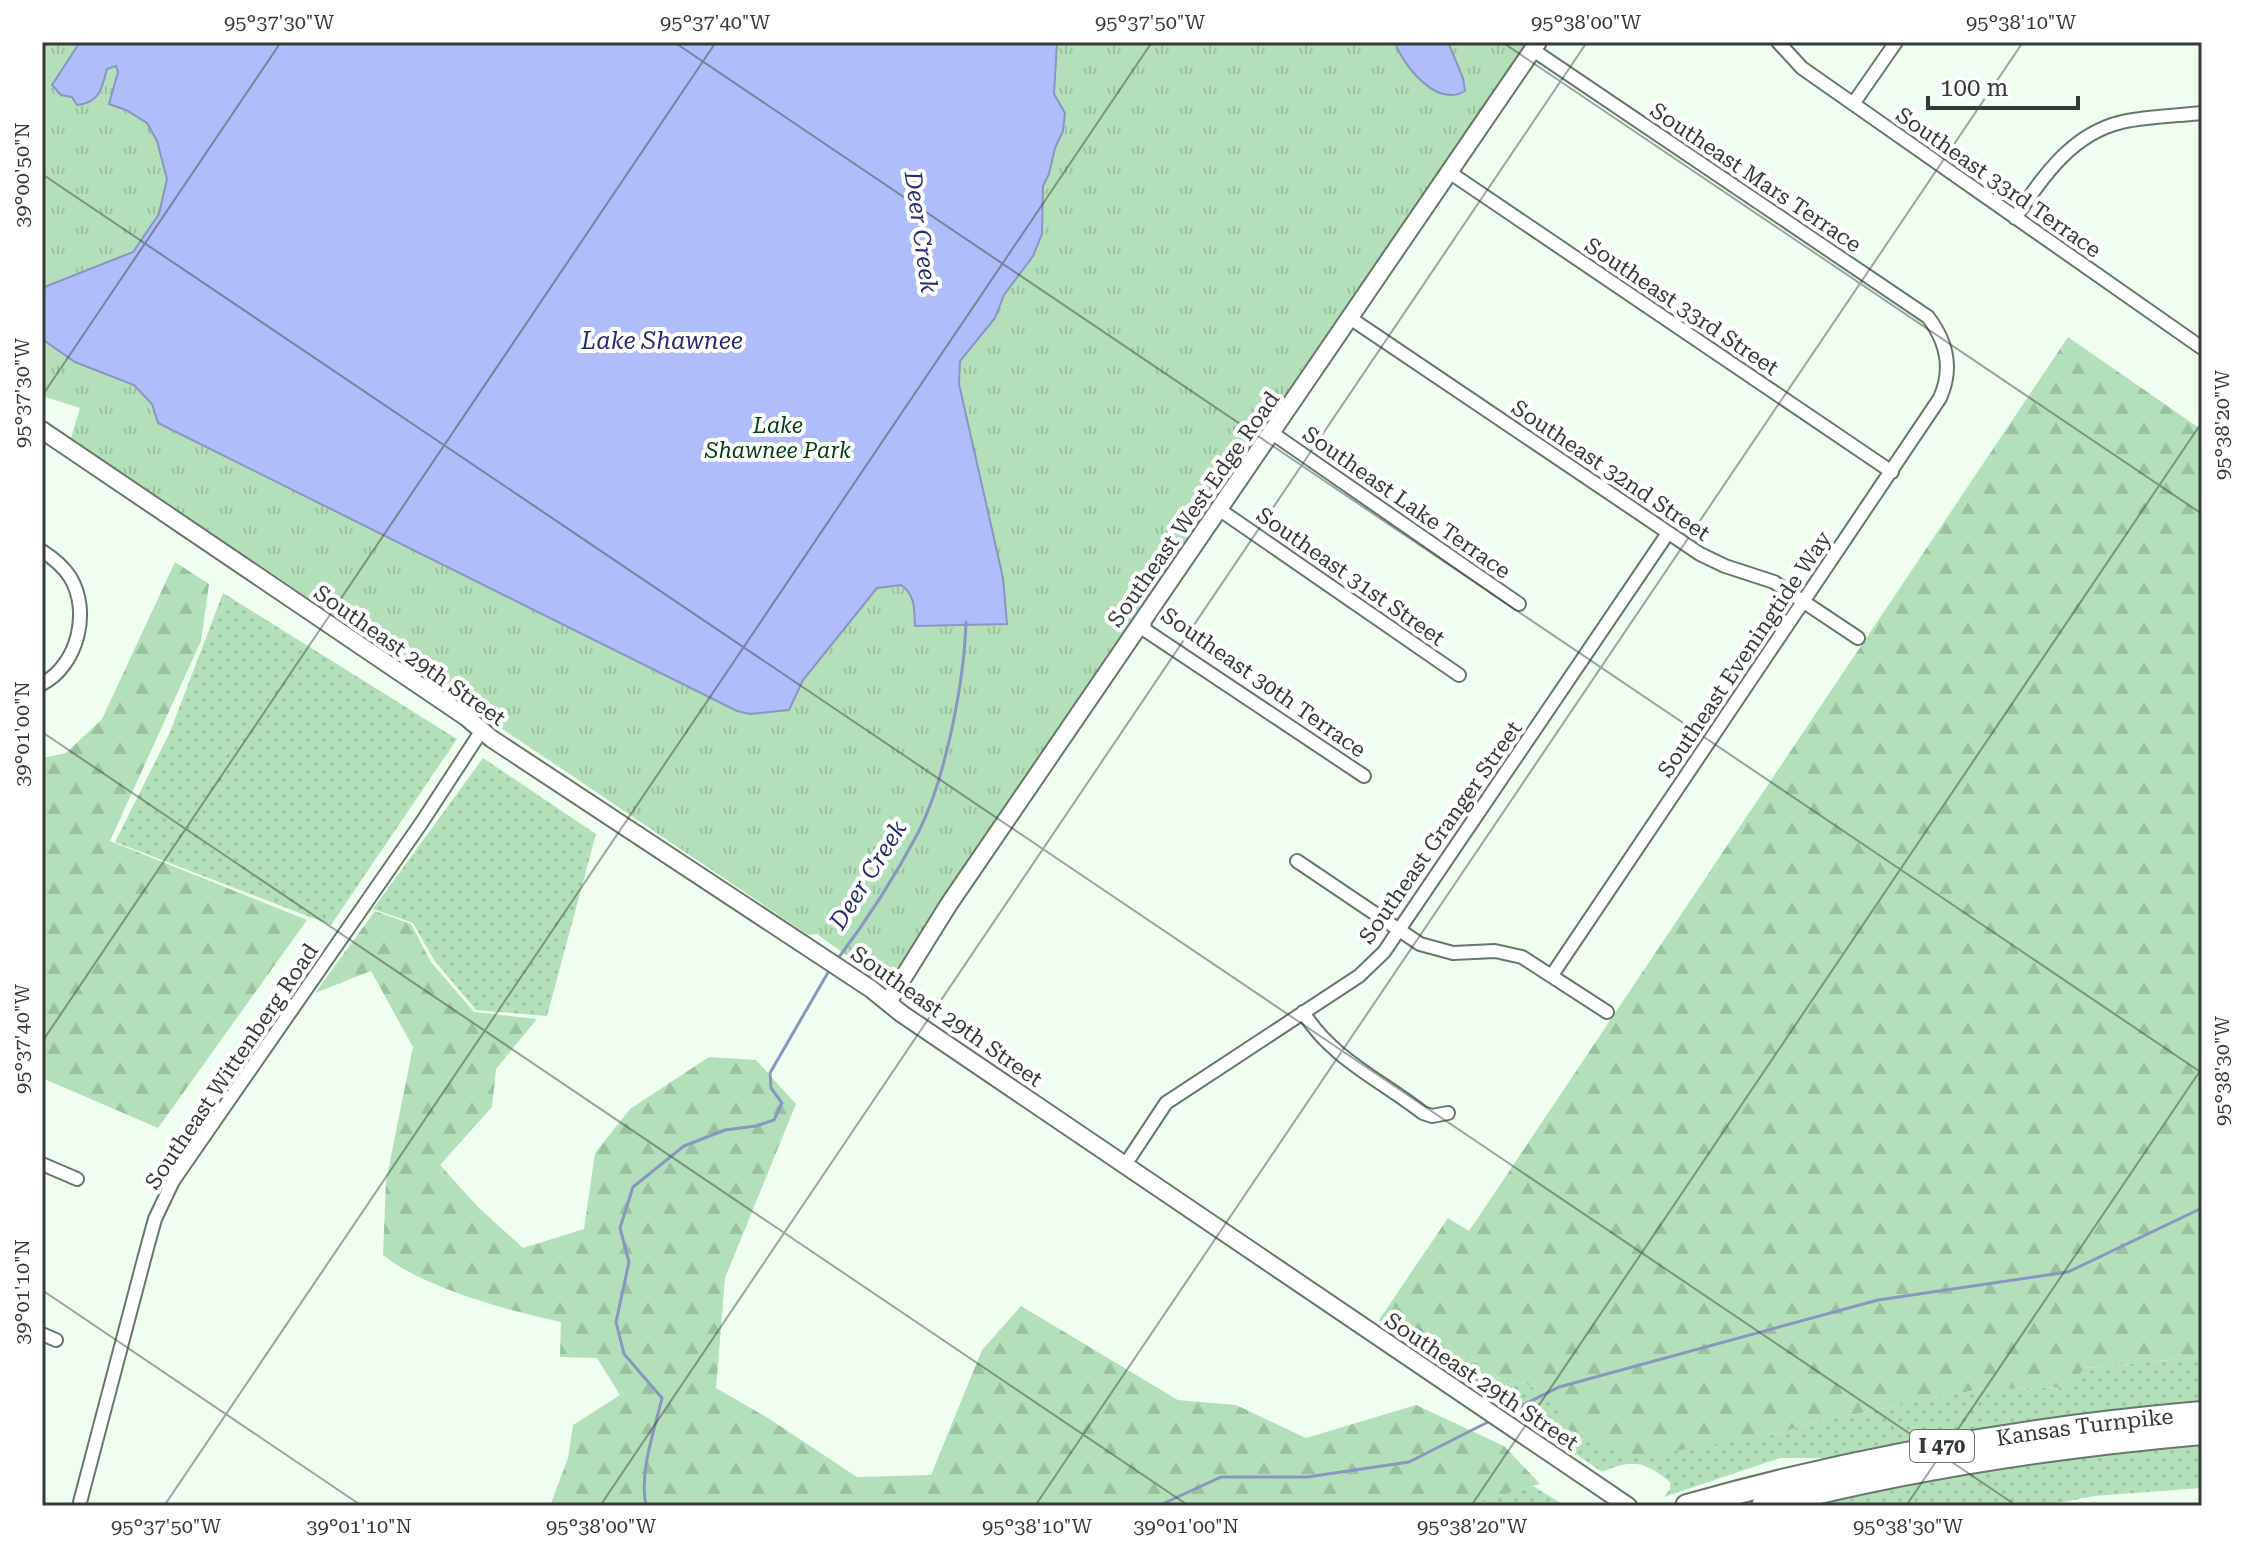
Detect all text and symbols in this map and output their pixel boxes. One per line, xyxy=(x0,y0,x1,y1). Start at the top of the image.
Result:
text: 95°37'30"W xyxy=(224,10,335,34)
text: 95°37'40"W xyxy=(660,10,771,34)
text: 95°37'50"W xyxy=(1095,10,1206,34)
text: 95°38'00"W xyxy=(1531,10,1642,34)
text: 95°38'10"W xyxy=(1966,10,2077,34)
scale bar xyxy=(1928,60,2078,110)
text: 100 m xyxy=(1940,74,2008,102)
street label: Southeast Mars Terrace xyxy=(1646,97,1866,257)
street label: Southeast 33rd Terrace xyxy=(1892,102,2106,263)
text: 39°00'50"N xyxy=(10,122,34,228)
water label: Deer Creek xyxy=(898,168,943,295)
street label: Southeast 33rd Street xyxy=(1580,232,1783,381)
water label: Lake Shawnee xyxy=(580,327,743,355)
text: 95°37'30"W xyxy=(10,337,34,448)
text: 95°38'20"W xyxy=(2210,369,2234,480)
street label: Southeast West Edge Road xyxy=(1102,387,1284,632)
street label: Southeast 32nd Street xyxy=(1507,395,1714,546)
park label: Lake Shawnee Park xyxy=(704,413,851,463)
street label: Southeast Lake Terrace xyxy=(1298,421,1515,584)
street label: Southeast 31st Street xyxy=(1252,502,1450,651)
street label: Southeast Eveningtide Way xyxy=(1653,527,1836,782)
street label: Southeast 29th Street xyxy=(309,580,510,731)
street label: Southeast 30th Terrace xyxy=(1157,602,1371,763)
text: 39°01'00"N xyxy=(10,681,34,787)
street label: Southeast Granger Street xyxy=(1354,716,1527,948)
water label: Deer Creek xyxy=(823,816,912,935)
street label: Southeast Wittenberg Road xyxy=(140,939,323,1194)
street label: Southeast 29th Street xyxy=(846,941,1047,1092)
text: 95°37'40"W xyxy=(10,983,34,1094)
text: 95°38'30"W xyxy=(2210,1015,2234,1126)
text: 39°01'10"N xyxy=(10,1239,34,1345)
street label: Southeast 29th Street xyxy=(1380,1307,1583,1455)
street label: Kansas Turnpike xyxy=(1994,1404,2174,1451)
road number: I 470 xyxy=(1910,1430,1974,1462)
text: 95°37'50"W xyxy=(111,1514,222,1538)
text: 39°01'10"N xyxy=(306,1514,412,1538)
text: 95°38'00"W xyxy=(546,1514,657,1538)
text: 95°38'10"W xyxy=(982,1514,1093,1538)
text: 39°01'00"N xyxy=(1133,1514,1239,1538)
text: 95°38'20"W xyxy=(1417,1514,1528,1538)
text: 95°38'30"W xyxy=(1853,1514,1964,1538)

